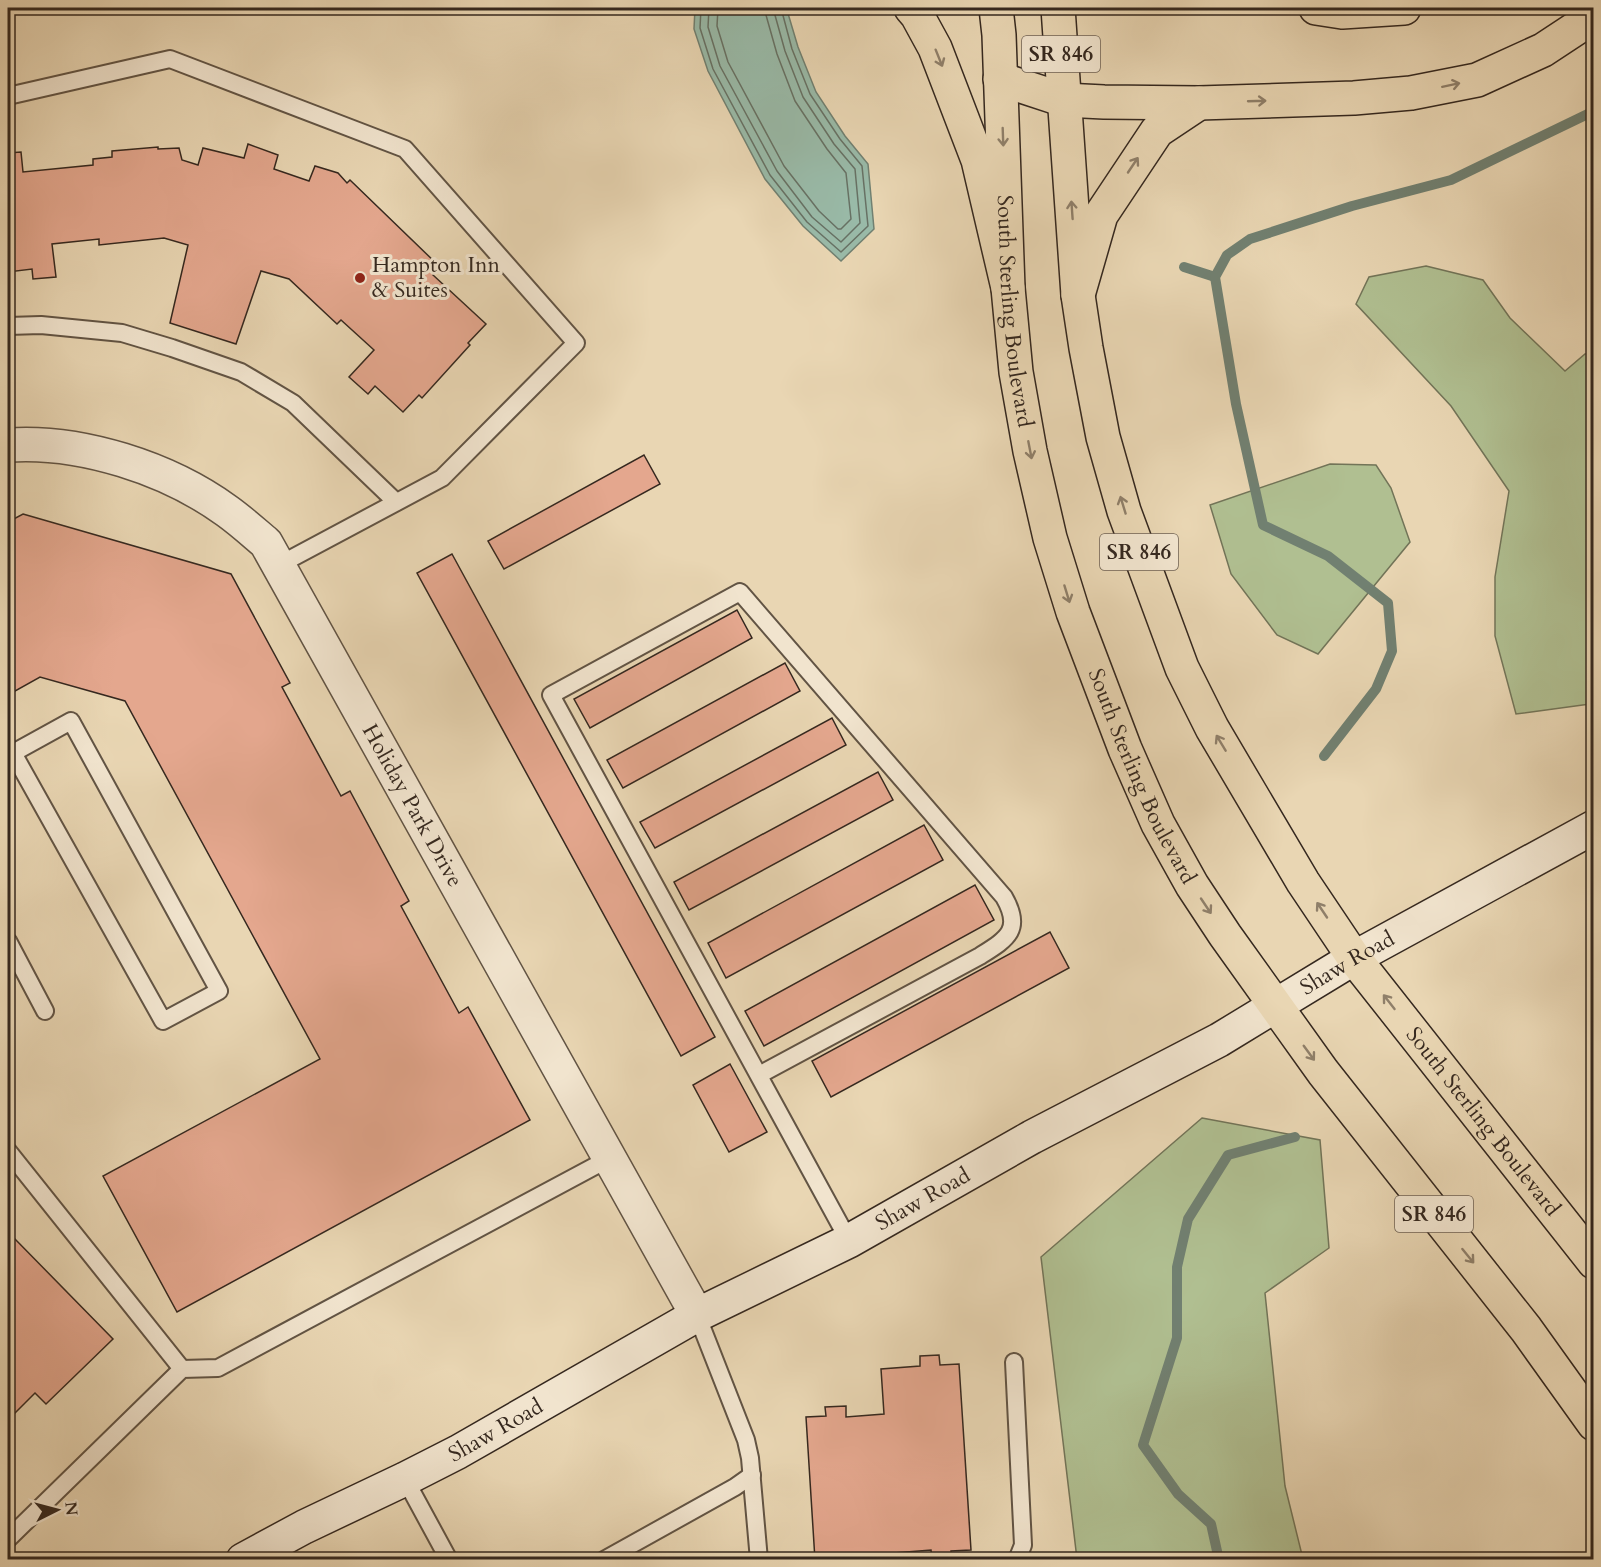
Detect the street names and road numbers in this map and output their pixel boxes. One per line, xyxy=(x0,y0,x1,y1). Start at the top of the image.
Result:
road number: SR 846 xyxy=(1022,36,1100,72)
street label: South Sterling Boulevard xyxy=(990,194,1041,430)
road number: SR 846 xyxy=(1100,534,1178,570)
street label: South Sterling Boulevard xyxy=(1081,664,1204,890)
street label: Holiday Park Drive xyxy=(355,719,470,892)
street label: Shaw Road xyxy=(1294,924,1400,1002)
street label: South Sterling Boulevard xyxy=(1399,1021,1567,1223)
street label: Shaw Road xyxy=(870,1160,976,1238)
road number: SR 846 xyxy=(1395,1196,1473,1232)
street label: Shaw Road xyxy=(443,1391,549,1469)

